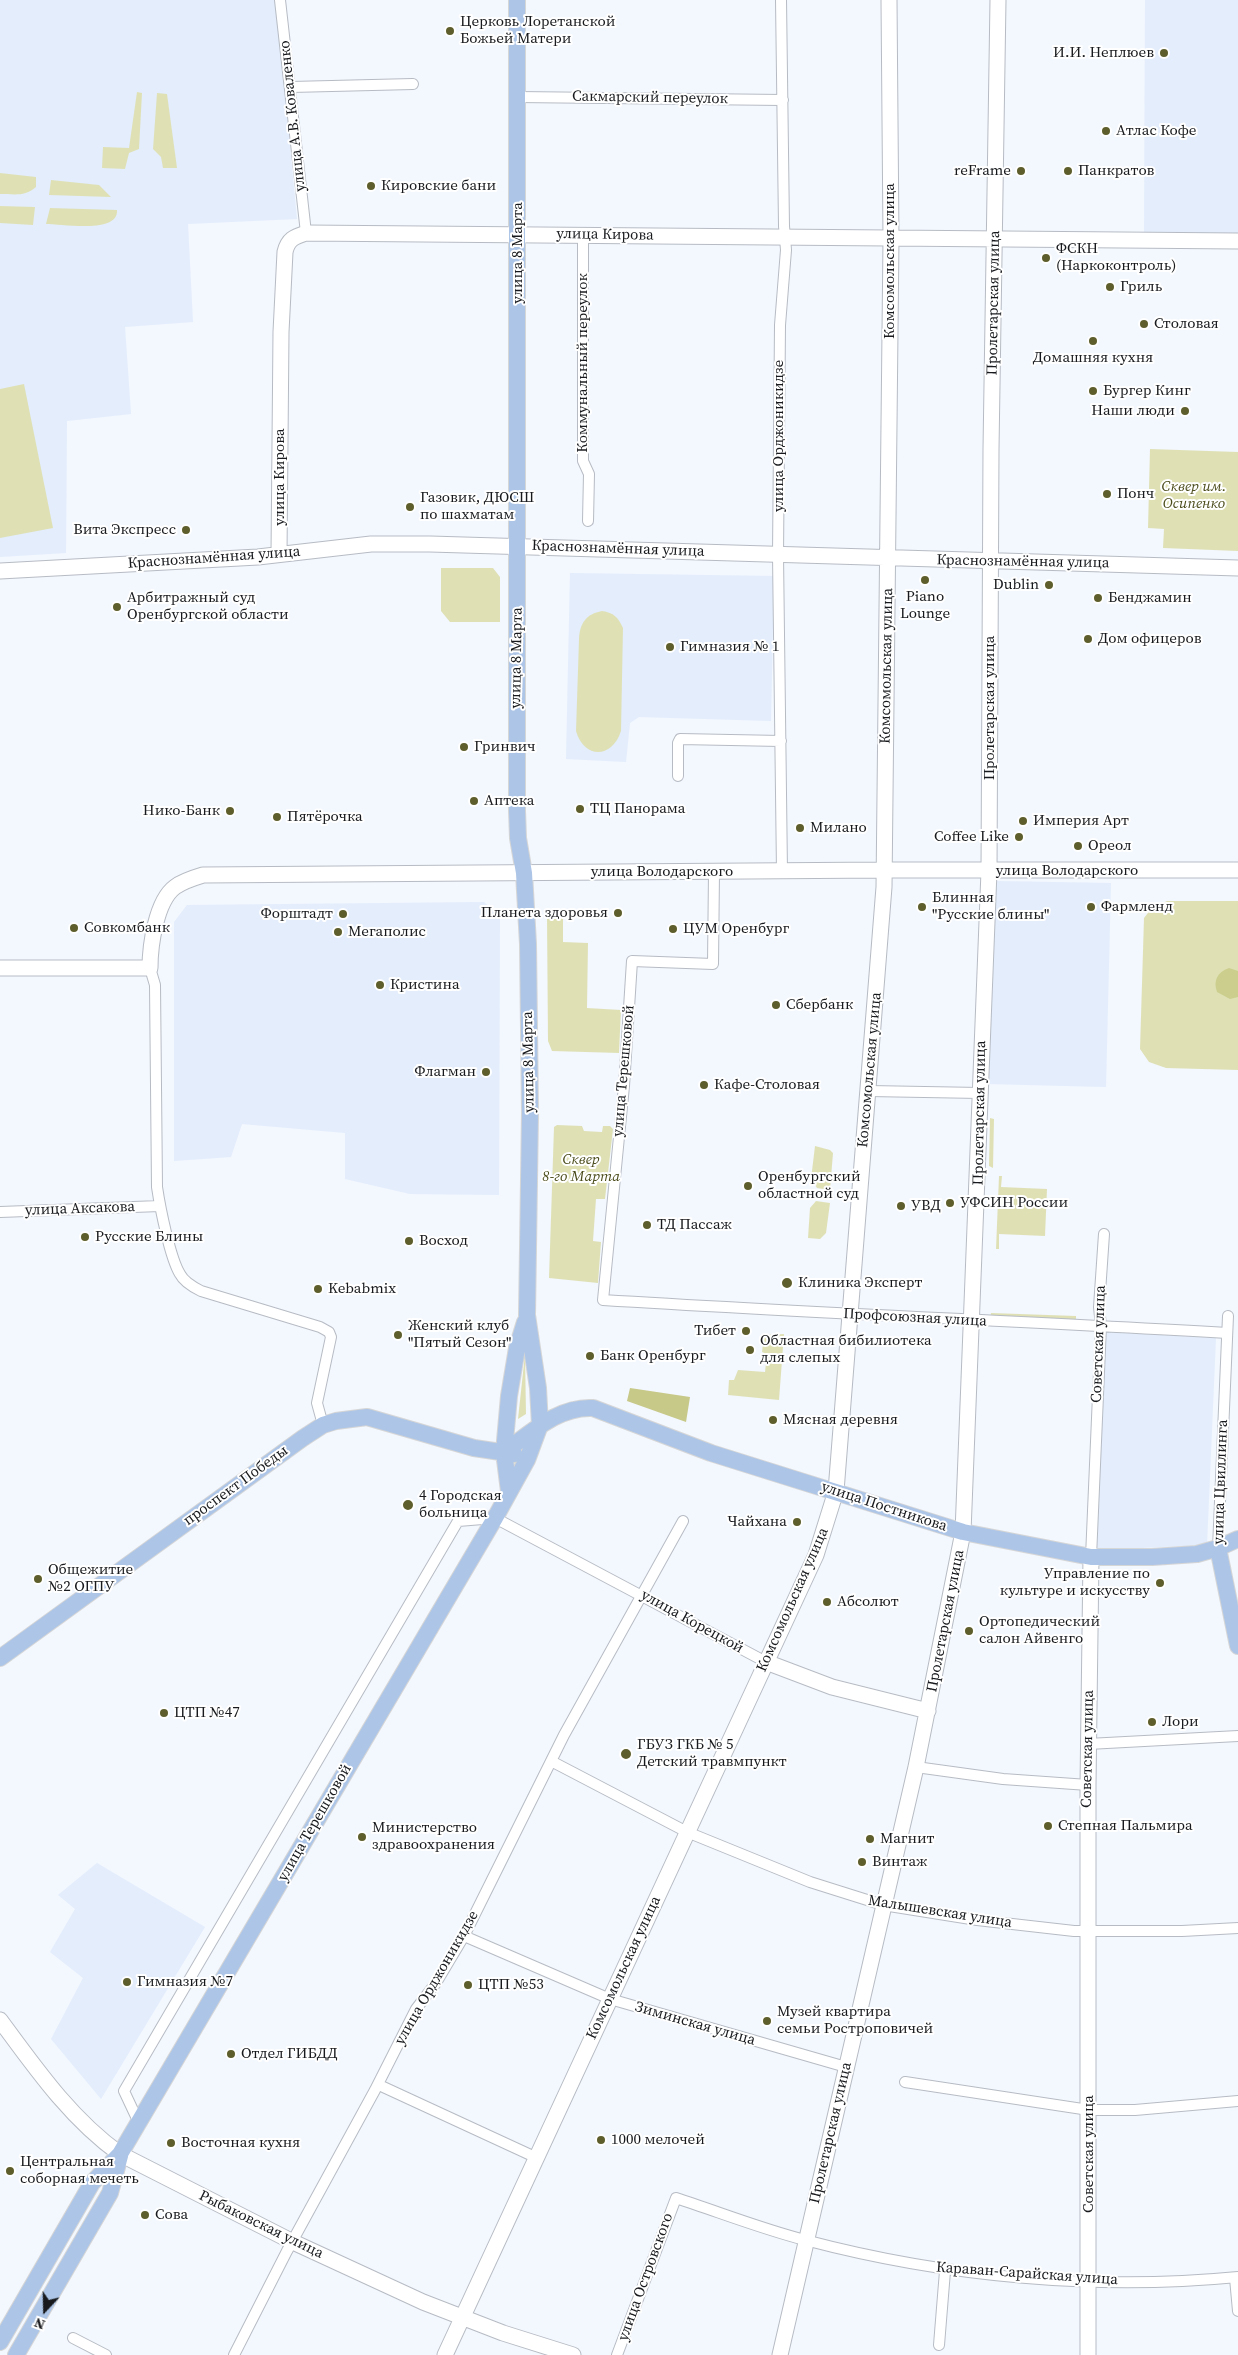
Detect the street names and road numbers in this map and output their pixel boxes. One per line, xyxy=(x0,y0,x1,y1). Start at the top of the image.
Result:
street label: улица А.В. Коваленко xyxy=(276,39,310,193)
street label: Сакмарский переулок xyxy=(572,88,728,108)
street label: Комсомольская улица xyxy=(881,183,899,339)
street label: улица 8 Марта xyxy=(509,202,527,304)
street label: улица Кирова xyxy=(556,225,654,245)
street label: Пролетарская улица xyxy=(984,230,1004,376)
street label: Коммунальный переулок xyxy=(574,273,592,453)
street label: улица Орджоникидзе xyxy=(770,360,788,512)
street label: улица Кирова xyxy=(271,428,289,526)
street label: Краснознамённая улица xyxy=(531,537,705,561)
street label: Краснознамённая улица xyxy=(127,543,301,573)
street label: Краснознамённая улица xyxy=(936,551,1110,573)
street label: Комсомольская улица xyxy=(877,588,897,744)
street label: улица 8 Марта xyxy=(507,607,527,709)
street label: Пролетарская улица xyxy=(981,636,999,780)
street label: улица Володарского xyxy=(996,862,1138,880)
street label: улица Володарского xyxy=(591,863,733,881)
street label: Комсомольская улица xyxy=(854,992,886,1148)
street label: улица Терешковой xyxy=(609,1004,639,1138)
street label: улица 8 Марта xyxy=(519,1011,539,1113)
street label: Пролетарская улица xyxy=(970,1040,990,1186)
street label: улица Аксакова xyxy=(25,1198,135,1220)
street label: Советская улица xyxy=(1088,1285,1110,1403)
street label: Профсоюзная улица xyxy=(843,1305,987,1331)
street label: улица Цвиллинга xyxy=(1210,1419,1232,1545)
street label: проспект Победы xyxy=(180,1442,292,1530)
street label: улица Постникова xyxy=(819,1478,949,1536)
street label: Комсомольская улица xyxy=(753,1525,833,1675)
street label: Пролетарская улица xyxy=(923,1548,969,1694)
street label: улица Корецкой xyxy=(637,1586,747,1658)
street label: Советская улица xyxy=(1078,1690,1098,1808)
street label: улица Терешковой xyxy=(274,1761,356,1885)
street label: Малышевская улица xyxy=(867,1892,1013,1932)
street label: Комсомольская улица xyxy=(583,1894,665,2042)
street label: улица Орджоникидзе xyxy=(391,1908,483,2048)
street label: Зиминская улица xyxy=(633,1998,757,2050)
street label: Пролетарская улица xyxy=(806,2060,856,2206)
street label: Советская улица xyxy=(1080,2095,1098,2213)
street label: Рыбаковская улица xyxy=(196,2187,326,2263)
street label: улица Островского xyxy=(614,2211,678,2343)
street label: Караван-Сарайская улица xyxy=(935,2259,1119,2289)

